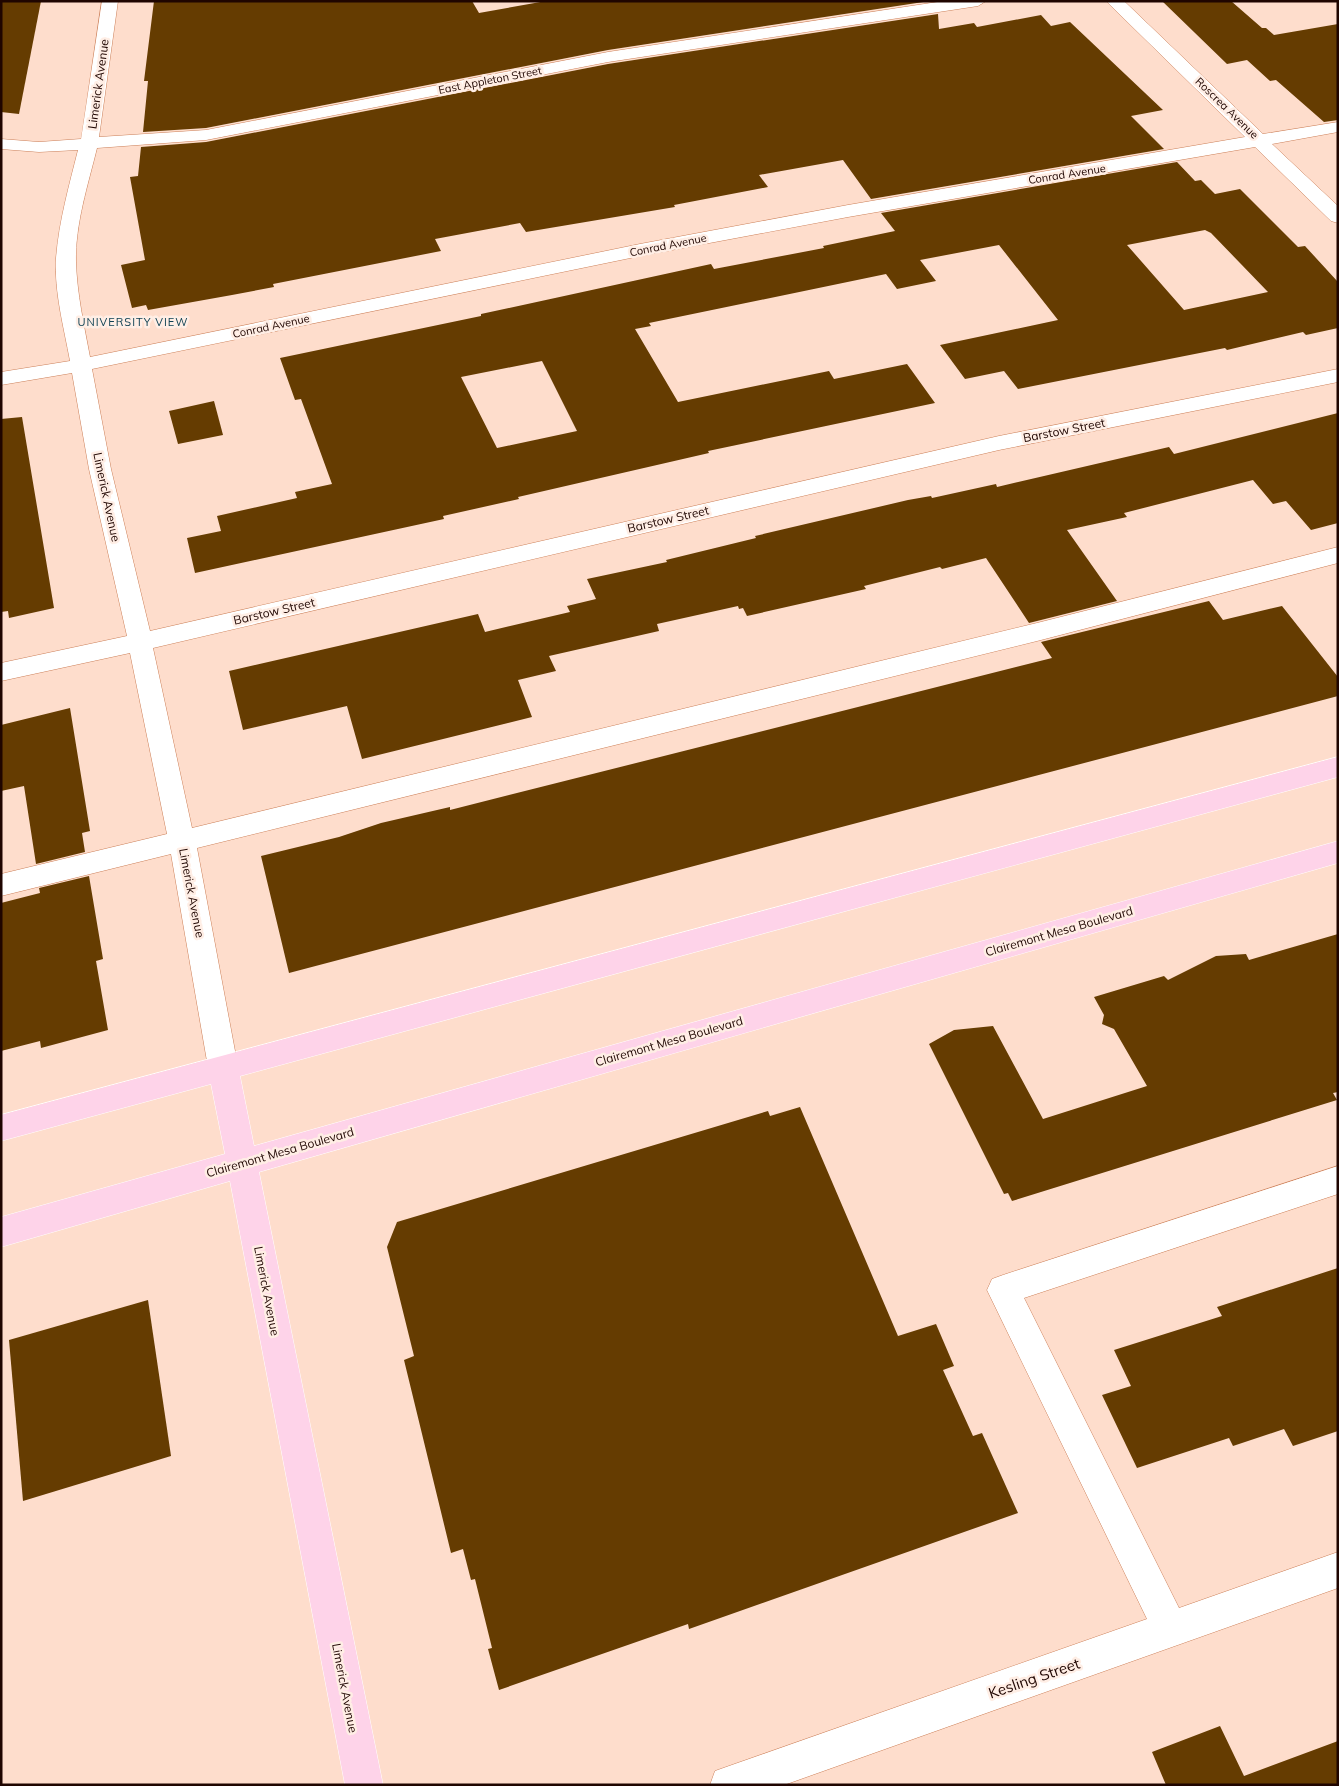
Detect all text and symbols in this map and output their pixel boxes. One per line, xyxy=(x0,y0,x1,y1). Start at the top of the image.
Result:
street label: Limerick Avenue xyxy=(84,38,112,130)
street label: East Appleton Street xyxy=(437,63,543,97)
street label: Roscrea Avenue xyxy=(1193,74,1261,142)
street label: Conrad Avenue xyxy=(1027,161,1107,187)
street label: Conrad Avenue xyxy=(628,231,708,259)
street label: Conrad Avenue xyxy=(231,311,311,341)
district label: UNIVERSITY VIEW xyxy=(78,315,189,329)
street label: Barstow Street xyxy=(1022,415,1106,445)
street label: Limerick Avenue xyxy=(90,451,124,543)
street label: Barstow Street xyxy=(626,502,710,536)
street label: Barstow Street xyxy=(232,594,316,628)
street label: Limerick Avenue xyxy=(176,847,208,939)
street label: Clairemont Mesa Boulevard xyxy=(983,903,1135,959)
street label: Clairemont Mesa Boulevard xyxy=(593,1013,745,1069)
street label: Clairemont Mesa Boulevard xyxy=(204,1124,356,1180)
street label: Limerick Avenue xyxy=(251,1245,283,1337)
street label: Limerick Avenue xyxy=(329,1642,361,1734)
street label: Kesling Street xyxy=(986,1654,1082,1702)

